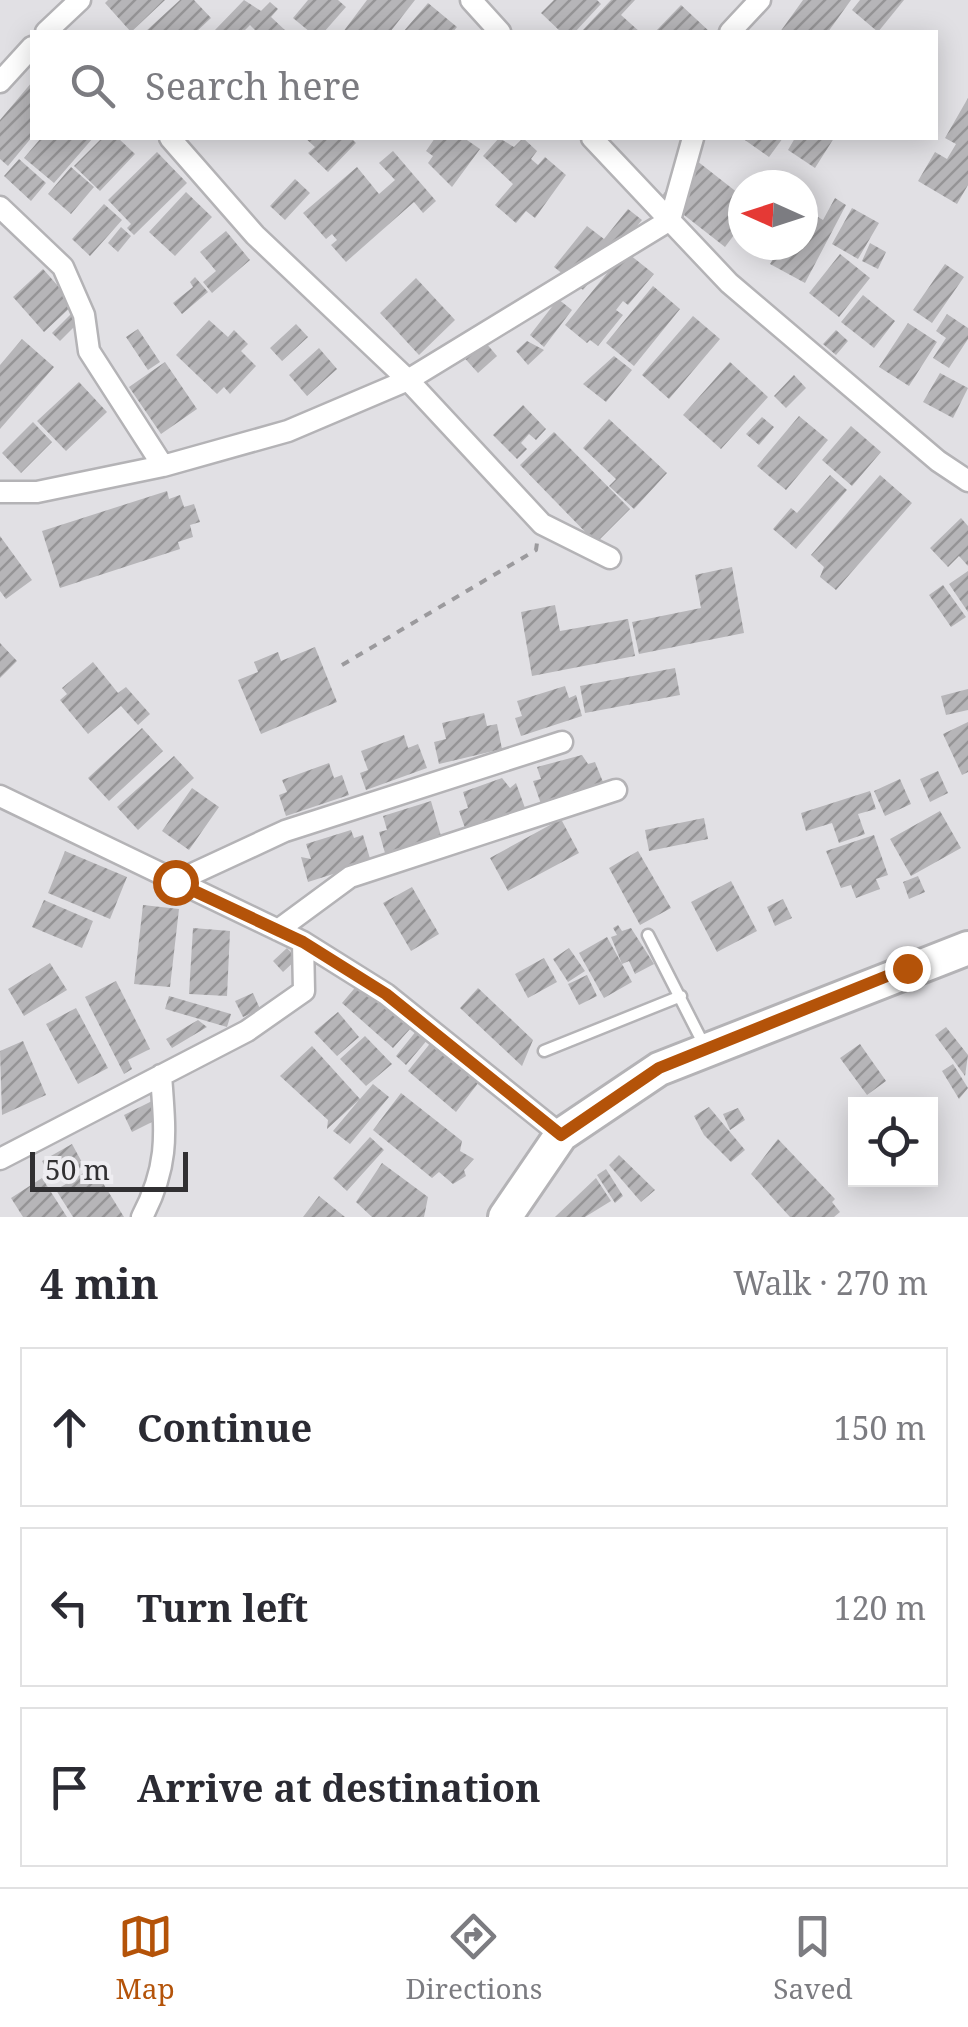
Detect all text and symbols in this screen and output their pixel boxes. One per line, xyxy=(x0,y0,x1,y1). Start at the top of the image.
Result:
search box xyxy=(30,30,938,140)
icon: search xyxy=(65,58,120,113)
text: Search here xyxy=(145,59,361,111)
north arrow xyxy=(728,170,818,260)
route start xyxy=(153,860,199,906)
route end xyxy=(885,946,931,992)
map controls xyxy=(848,1097,938,1187)
button: locate xyxy=(848,1097,938,1187)
scale bar xyxy=(30,1147,188,1192)
text: 50 m xyxy=(45,1150,110,1188)
text: 4 min xyxy=(40,1254,159,1311)
text: Walk · 270 m xyxy=(733,1261,928,1304)
icon: ahead xyxy=(42,1400,97,1455)
text: Continue xyxy=(137,1401,312,1453)
text: 150 m xyxy=(834,1406,926,1449)
icon: left xyxy=(42,1580,97,1635)
text: Turn left xyxy=(137,1581,308,1633)
text: 120 m xyxy=(834,1586,926,1629)
icon: arrive xyxy=(42,1760,97,1815)
text: Arrive at destination xyxy=(137,1761,541,1813)
tab: Map xyxy=(115,1909,175,2007)
tab: Directions xyxy=(405,1909,542,2007)
tab: Saved xyxy=(773,1909,853,2007)

